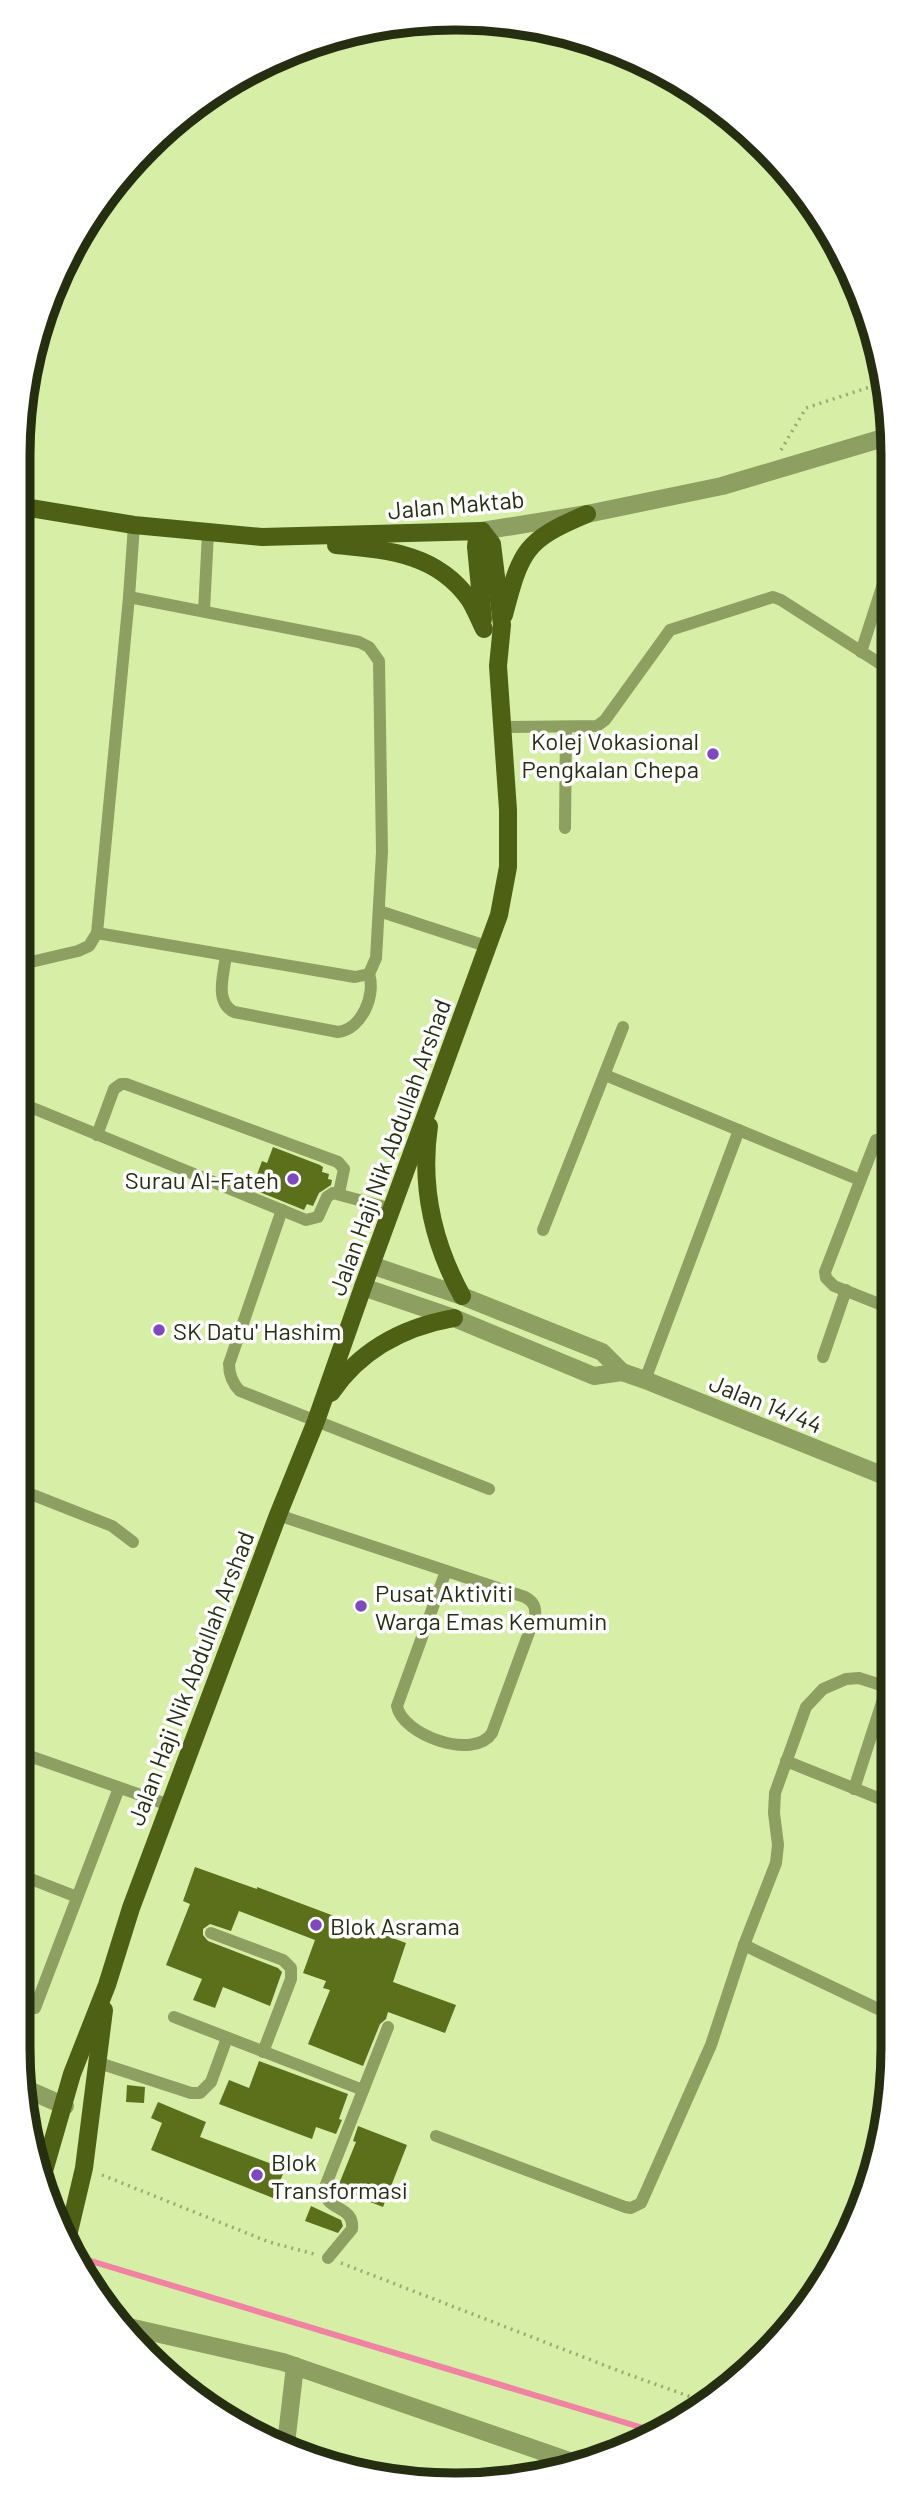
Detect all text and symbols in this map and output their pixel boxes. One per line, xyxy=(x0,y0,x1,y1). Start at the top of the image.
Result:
street label: Jalan Maktab xyxy=(386,484,526,524)
place label: Kolej Vokasional Pengkalan Chepa xyxy=(521,726,699,783)
marker: Kolej Vokasional Pengkalan Chepa xyxy=(705,746,721,762)
street label: Jalan Haji Nik Abdullah Arshad xyxy=(322,995,456,1299)
place label: Surau Al-Fateh xyxy=(125,1165,279,1194)
marker: Surau Al-Fateh xyxy=(285,1171,301,1187)
place label: SK Datu' Hashim xyxy=(173,1316,341,1345)
marker: SK Datu' Hashim xyxy=(151,1322,167,1338)
street label: Jalan 14/44 xyxy=(705,1367,827,1439)
street label: Jalan Haji Nik Abdullah Arshad xyxy=(120,1527,260,1829)
place label: Pusat Aktiviti Warga Emas Kemumin xyxy=(375,1578,607,1635)
marker: Pusat Aktiviti Warga Emas Kemumin xyxy=(353,1598,369,1614)
place label: Blok Asrama xyxy=(330,1911,460,1940)
marker: Blok Asrama xyxy=(308,1917,324,1933)
place label: Blok Transformasi xyxy=(271,2147,408,2204)
marker: Blok Transformasi xyxy=(249,2167,265,2183)

